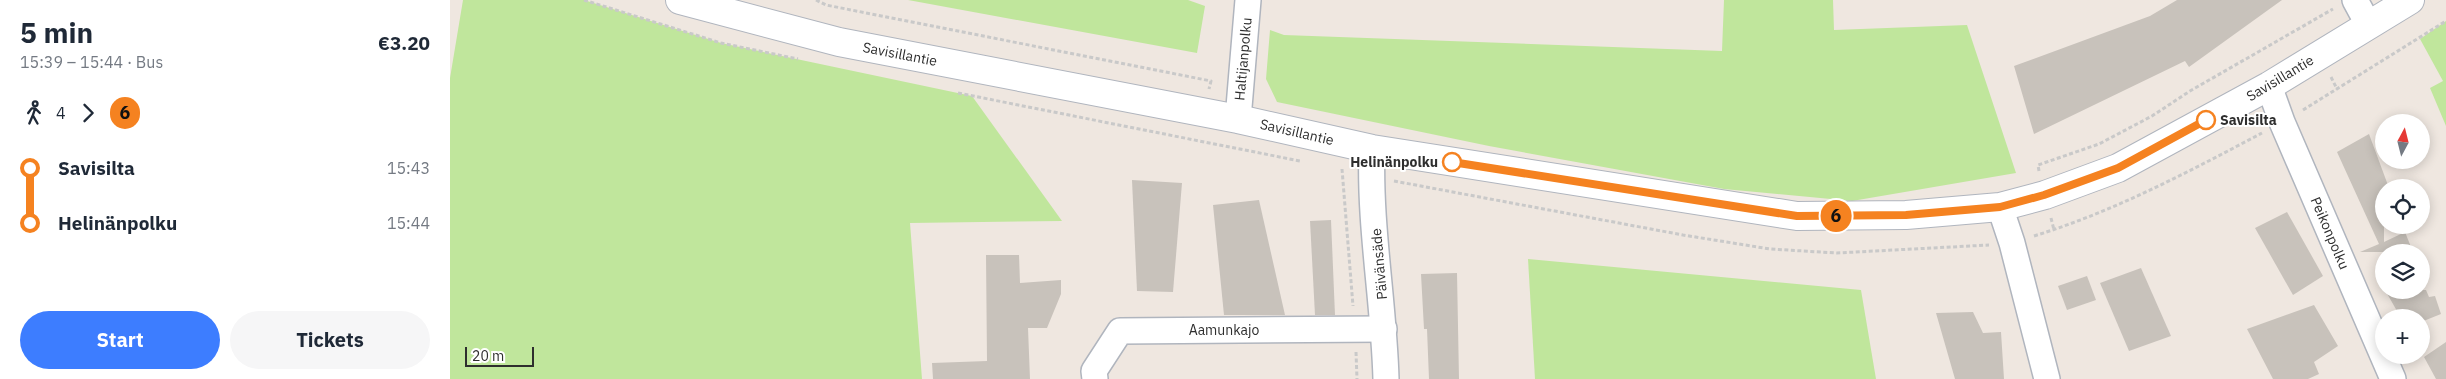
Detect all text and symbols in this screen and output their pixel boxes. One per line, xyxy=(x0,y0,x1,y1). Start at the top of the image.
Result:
text: 5 min xyxy=(20,14,93,51)
street label: Haltijanpolku xyxy=(1230,17,1256,101)
text: €3.20 xyxy=(378,31,430,55)
street label: Savisillantie xyxy=(861,38,939,70)
street label: Savisillantie xyxy=(2243,51,2317,105)
text: 15:39 – 15:44 · Bus xyxy=(20,52,163,72)
icon: walk xyxy=(20,99,48,127)
icon: forward xyxy=(74,99,102,127)
text: 6 xyxy=(120,101,130,124)
text: 4 xyxy=(56,103,66,123)
marker: Savisilta xyxy=(2196,110,2216,130)
place label: Savisilta xyxy=(2220,111,2277,129)
north arrow xyxy=(2375,114,2430,169)
map controls xyxy=(2375,114,2430,364)
street label: Savisillantie xyxy=(1258,115,1336,149)
marker: Helinänpolku xyxy=(1442,152,1462,172)
place label: Helinänpolku xyxy=(1350,153,1438,171)
text: Savisilta xyxy=(58,156,135,180)
text: 15:43 xyxy=(387,158,430,178)
button: locate xyxy=(2375,179,2430,234)
street label: Peikonpolku xyxy=(2307,194,2353,272)
line badge: 6 xyxy=(1820,200,1852,232)
text: 6 xyxy=(1831,204,1841,227)
text: Helinänpolku xyxy=(58,211,177,235)
text: 15:44 xyxy=(387,213,430,233)
street label: Päivänsäde xyxy=(1367,227,1391,300)
button: layers xyxy=(2375,244,2430,299)
button: + xyxy=(2375,309,2430,364)
button: Start xyxy=(20,311,220,369)
button: Tickets xyxy=(230,311,430,369)
street label: Aamunkajo xyxy=(1189,321,1260,339)
scale bar xyxy=(465,344,534,367)
text: 20 m xyxy=(472,347,504,365)

